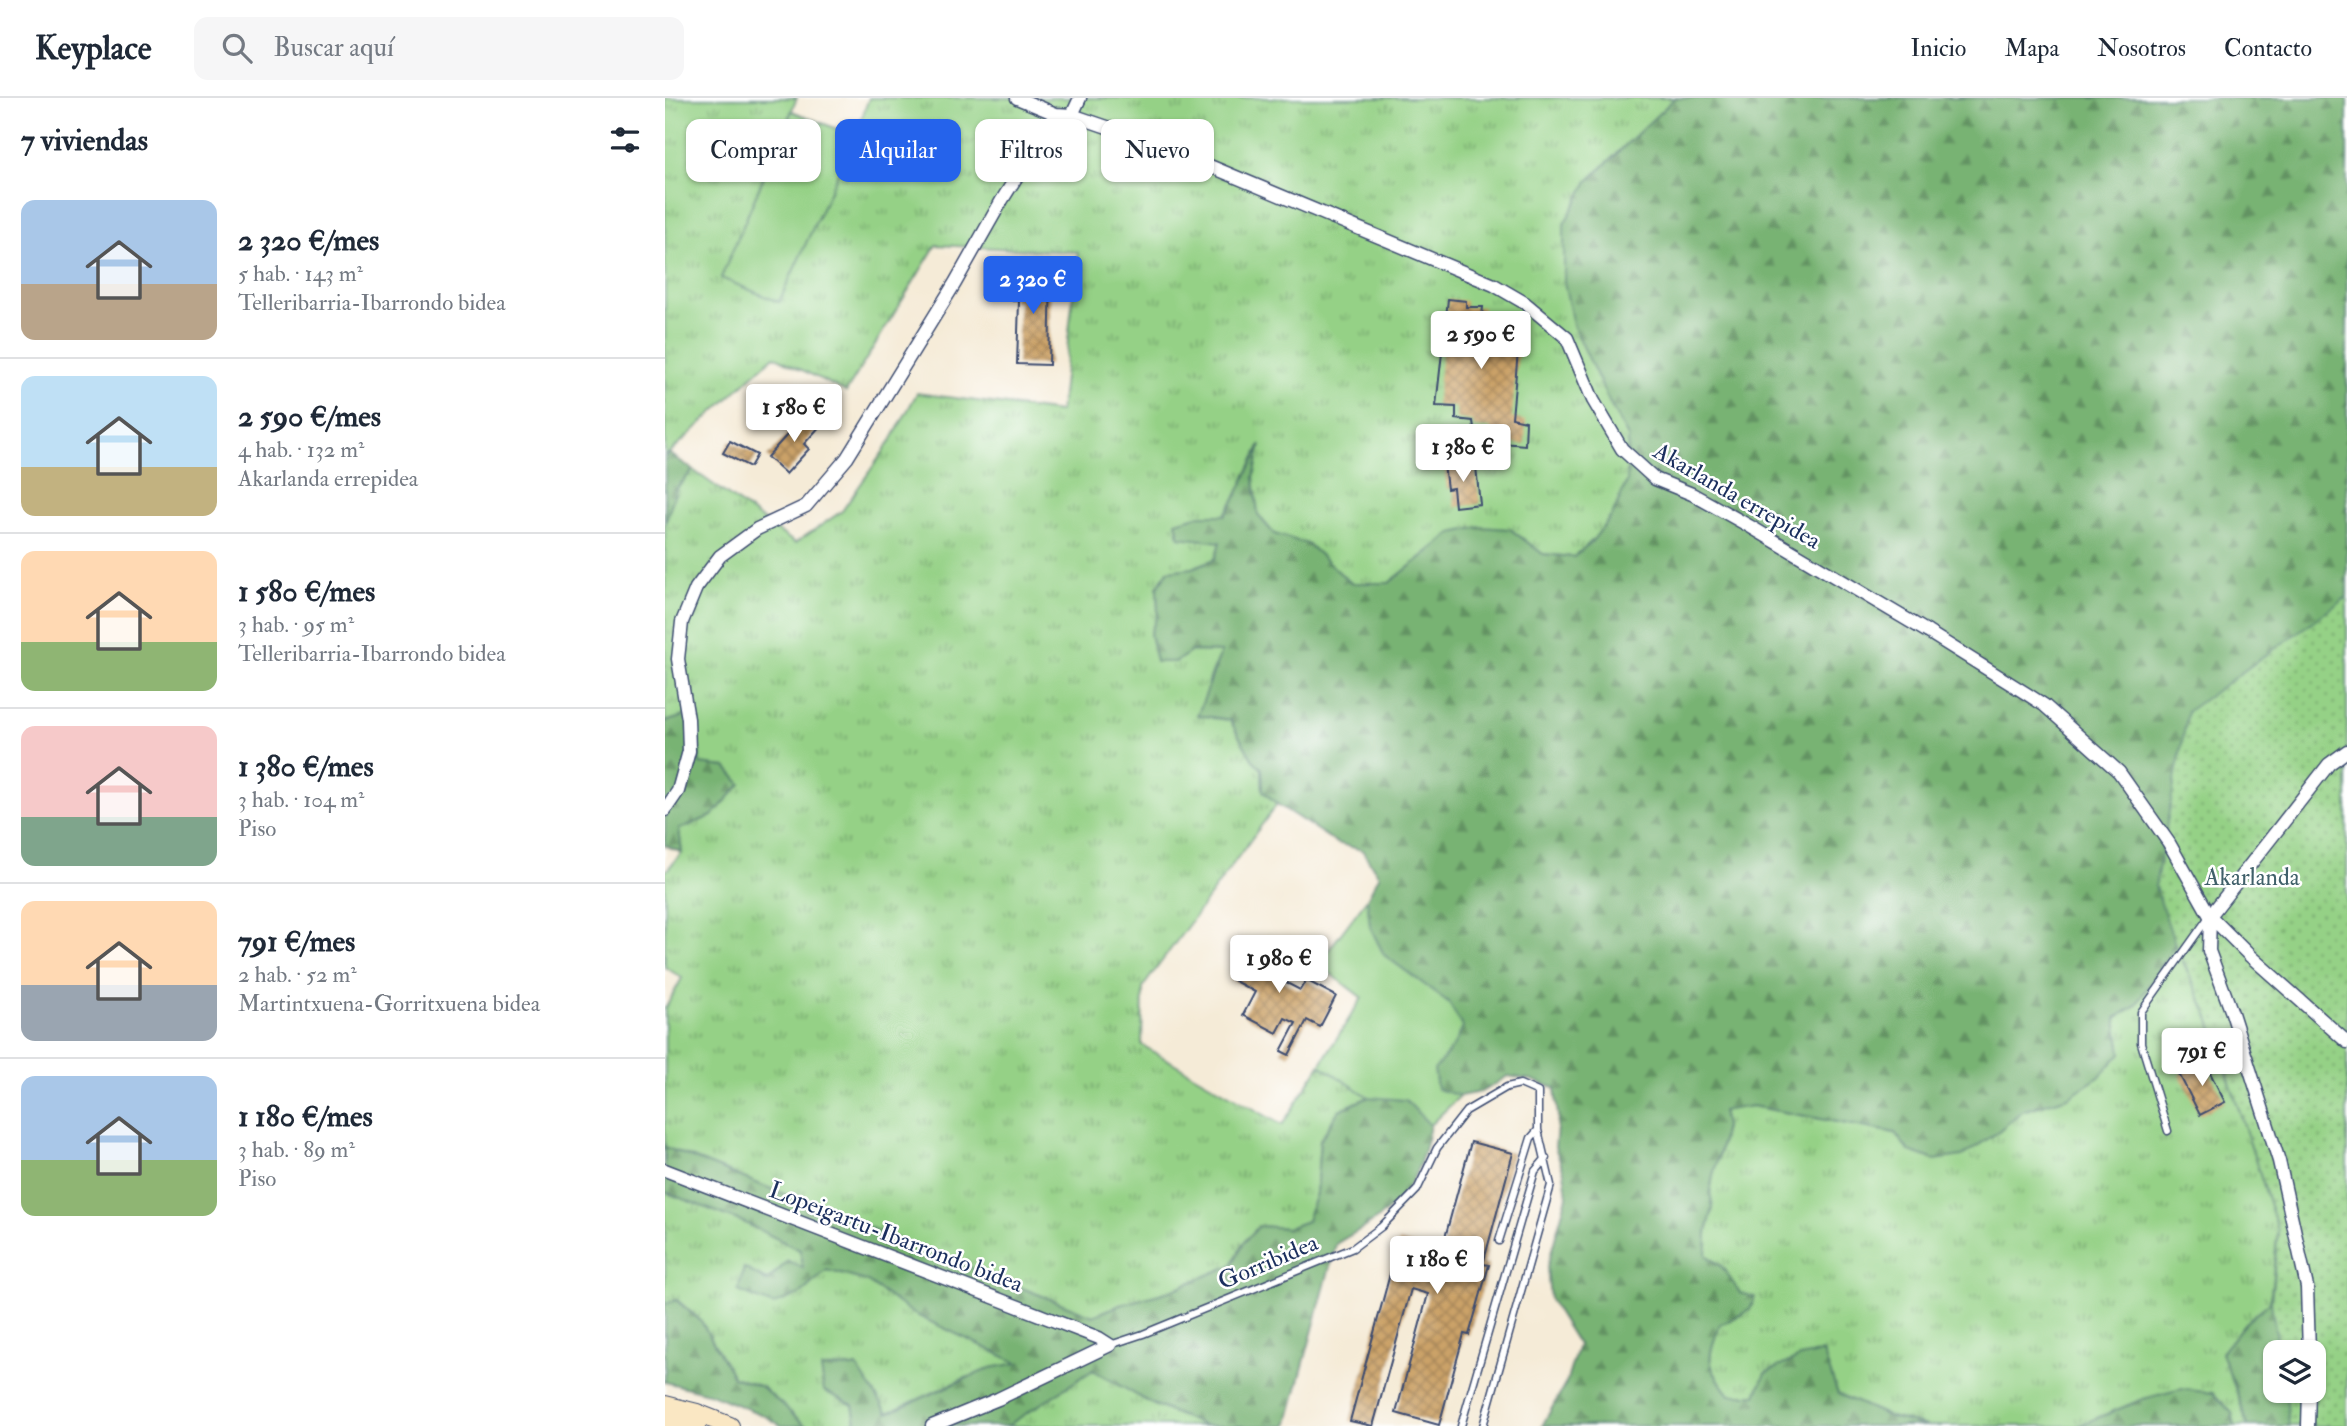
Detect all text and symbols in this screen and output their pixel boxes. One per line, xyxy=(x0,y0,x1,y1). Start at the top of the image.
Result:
search box xyxy=(194,17,684,80)
text: Keyplace xyxy=(35,28,152,69)
icon: search xyxy=(218,29,256,67)
text: Buscar aquí xyxy=(274,32,394,64)
text: Inicio xyxy=(1911,33,1966,64)
text: Mapa xyxy=(2004,33,2059,64)
text: Nosotros xyxy=(2097,33,2186,64)
text: Contacto xyxy=(2224,33,2312,64)
chip: Comprar xyxy=(686,119,821,182)
chip: Alquilar xyxy=(835,119,961,182)
chip: Filtros xyxy=(975,119,1087,182)
chip: Nuevo xyxy=(1101,119,1214,182)
icon: filters xyxy=(606,121,644,159)
text: 7 viviendas xyxy=(21,122,148,159)
text: 2 320 €/mes xyxy=(238,222,379,259)
icon: home xyxy=(77,228,161,312)
pin: 2 320 € xyxy=(968,256,1098,316)
text: 5 hab. · 143 m² xyxy=(238,259,363,288)
text: 2 320 € xyxy=(999,264,1067,293)
text: Telleribarria-Ibarrondo bidea xyxy=(238,288,506,317)
pin: 2 590 € xyxy=(1416,312,1546,371)
text: 2 590 € xyxy=(1447,319,1515,348)
pin: 1 580 € xyxy=(729,384,859,444)
text: 1 580 € xyxy=(762,392,826,421)
text: 2 590 €/mes xyxy=(238,398,381,435)
icon: home xyxy=(77,404,161,488)
pin: 1 380 € xyxy=(1398,424,1528,484)
text: 1 380 € xyxy=(1432,432,1494,461)
text: 4 hab. · 132 m² xyxy=(238,435,365,464)
street label: Akarlanda errepidea xyxy=(1647,435,1827,557)
text: Akarlanda errepidea xyxy=(238,464,418,493)
text: 1 580 €/mes xyxy=(238,573,375,610)
icon: home xyxy=(77,579,161,663)
text: 3 hab. · 95 m² xyxy=(238,610,354,639)
text: Telleribarria-Ibarrondo bidea xyxy=(238,639,506,668)
text: 1 380 €/mes xyxy=(238,748,374,785)
icon: home xyxy=(77,754,161,838)
text: 3 hab. · 104 m² xyxy=(238,785,365,814)
text: Piso xyxy=(238,814,276,843)
park label: Akarlanda xyxy=(2203,862,2301,893)
text: 791 €/mes xyxy=(238,923,355,960)
icon: home xyxy=(77,929,161,1013)
pin: 1 980 € xyxy=(1214,936,1344,995)
text: 1 980 € xyxy=(1246,943,1312,972)
text: 2 hab. · 52 m² xyxy=(238,960,357,989)
text: Martintxuena-Gorritxuena bidea xyxy=(238,989,540,1018)
pin: 791 € xyxy=(2153,1028,2251,1088)
text: 791 € xyxy=(2178,1036,2226,1065)
text: 1 180 €/mes xyxy=(238,1098,373,1135)
icon: home xyxy=(77,1104,161,1188)
text: 3 hab. · 89 m² xyxy=(238,1135,355,1164)
text: Piso xyxy=(238,1164,276,1193)
street label: Lopeigartu-Ibarrondo bidea xyxy=(765,1174,1028,1300)
street label: Gorribidea xyxy=(1213,1227,1324,1297)
pin: 1 180 € xyxy=(1372,1236,1502,1296)
text: 1 180 € xyxy=(1406,1244,1468,1273)
map controls xyxy=(2263,1340,2326,1403)
button: layers xyxy=(2263,1340,2326,1403)

